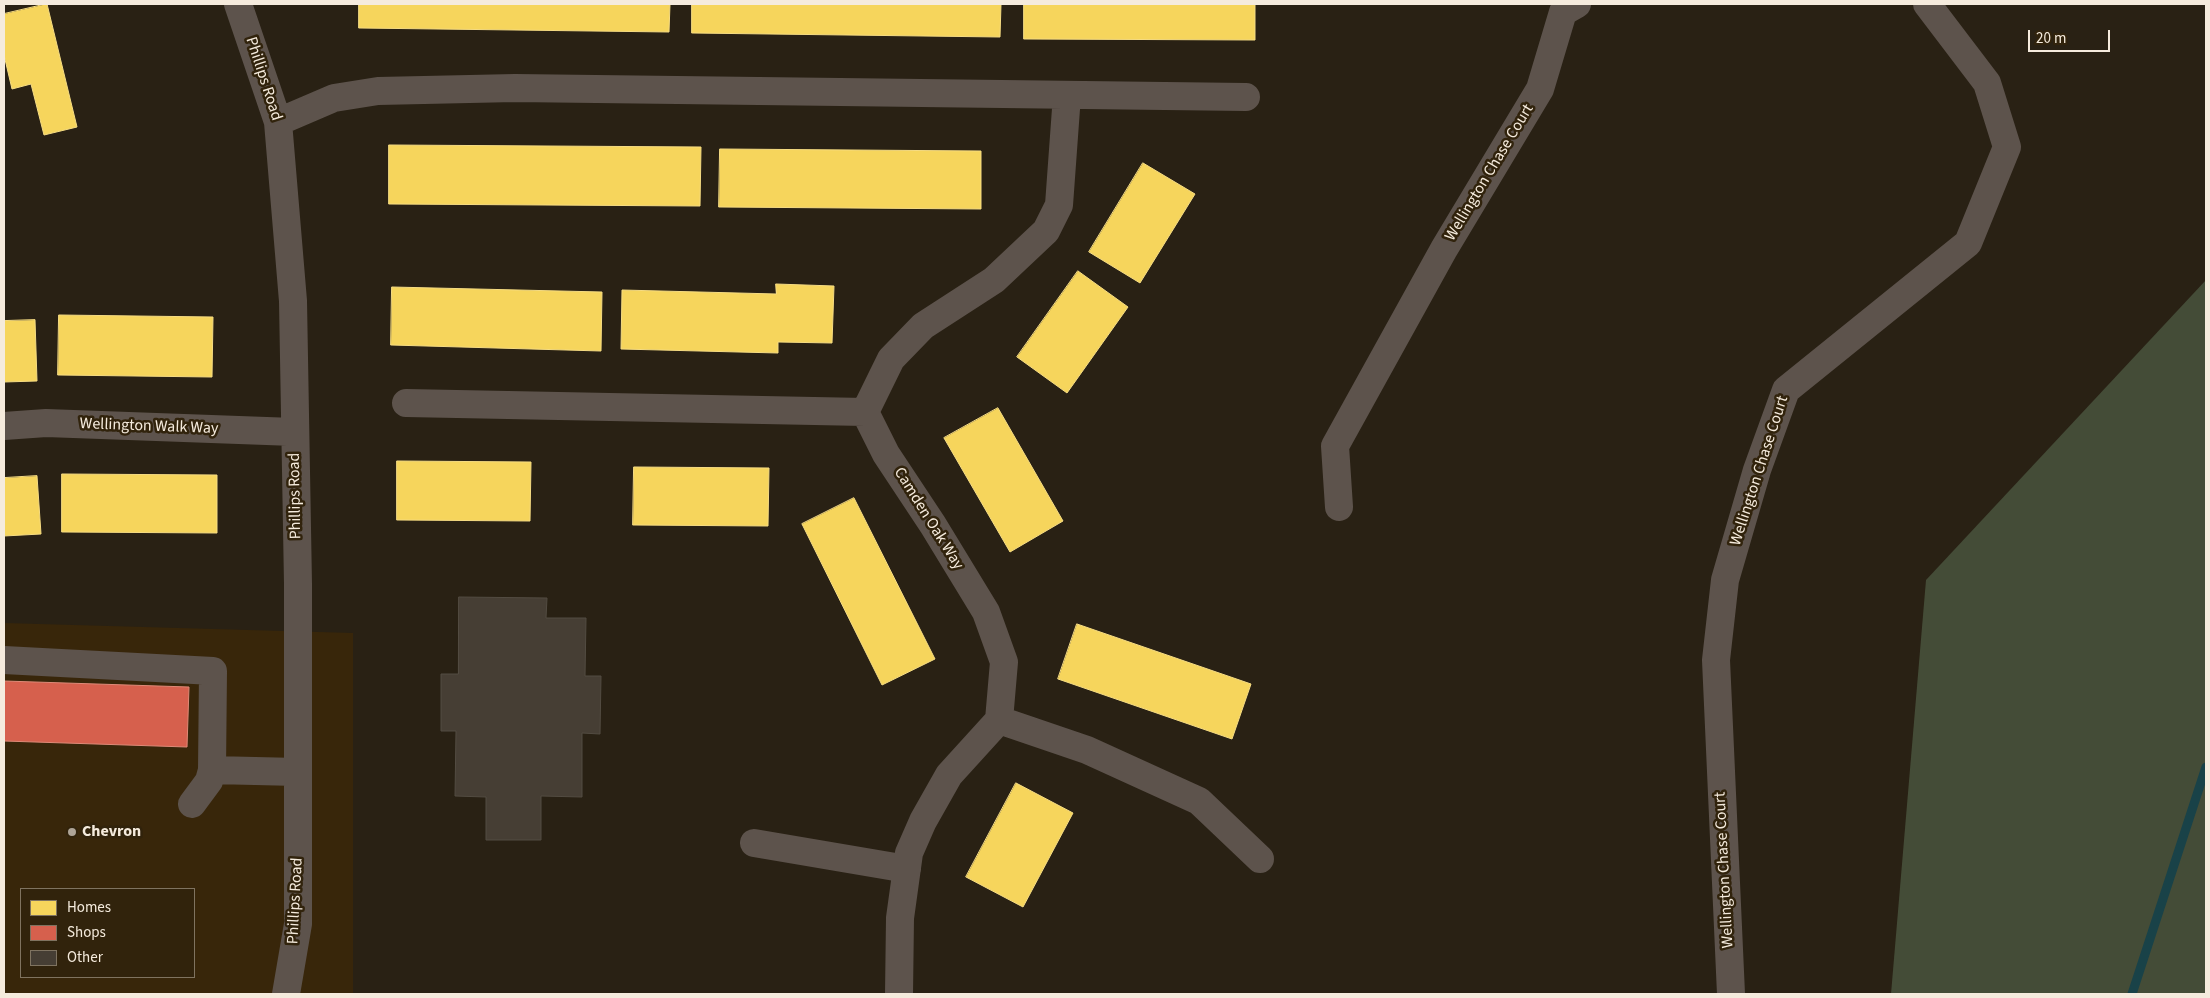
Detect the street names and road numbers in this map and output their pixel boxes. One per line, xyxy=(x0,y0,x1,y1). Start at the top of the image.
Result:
street label: Phillips Road xyxy=(240,35,286,123)
street label: Wellington Chase Court xyxy=(1441,101,1539,245)
street label: Wellington Chase Court xyxy=(1727,394,1793,548)
street label: Wellington Walk Way xyxy=(79,415,219,439)
street label: Phillips Road xyxy=(286,452,306,540)
street label: Camden Oak Way xyxy=(889,464,967,574)
street label: Wellington Chase Court xyxy=(1711,791,1739,949)
street label: Phillips Road xyxy=(284,857,308,945)

